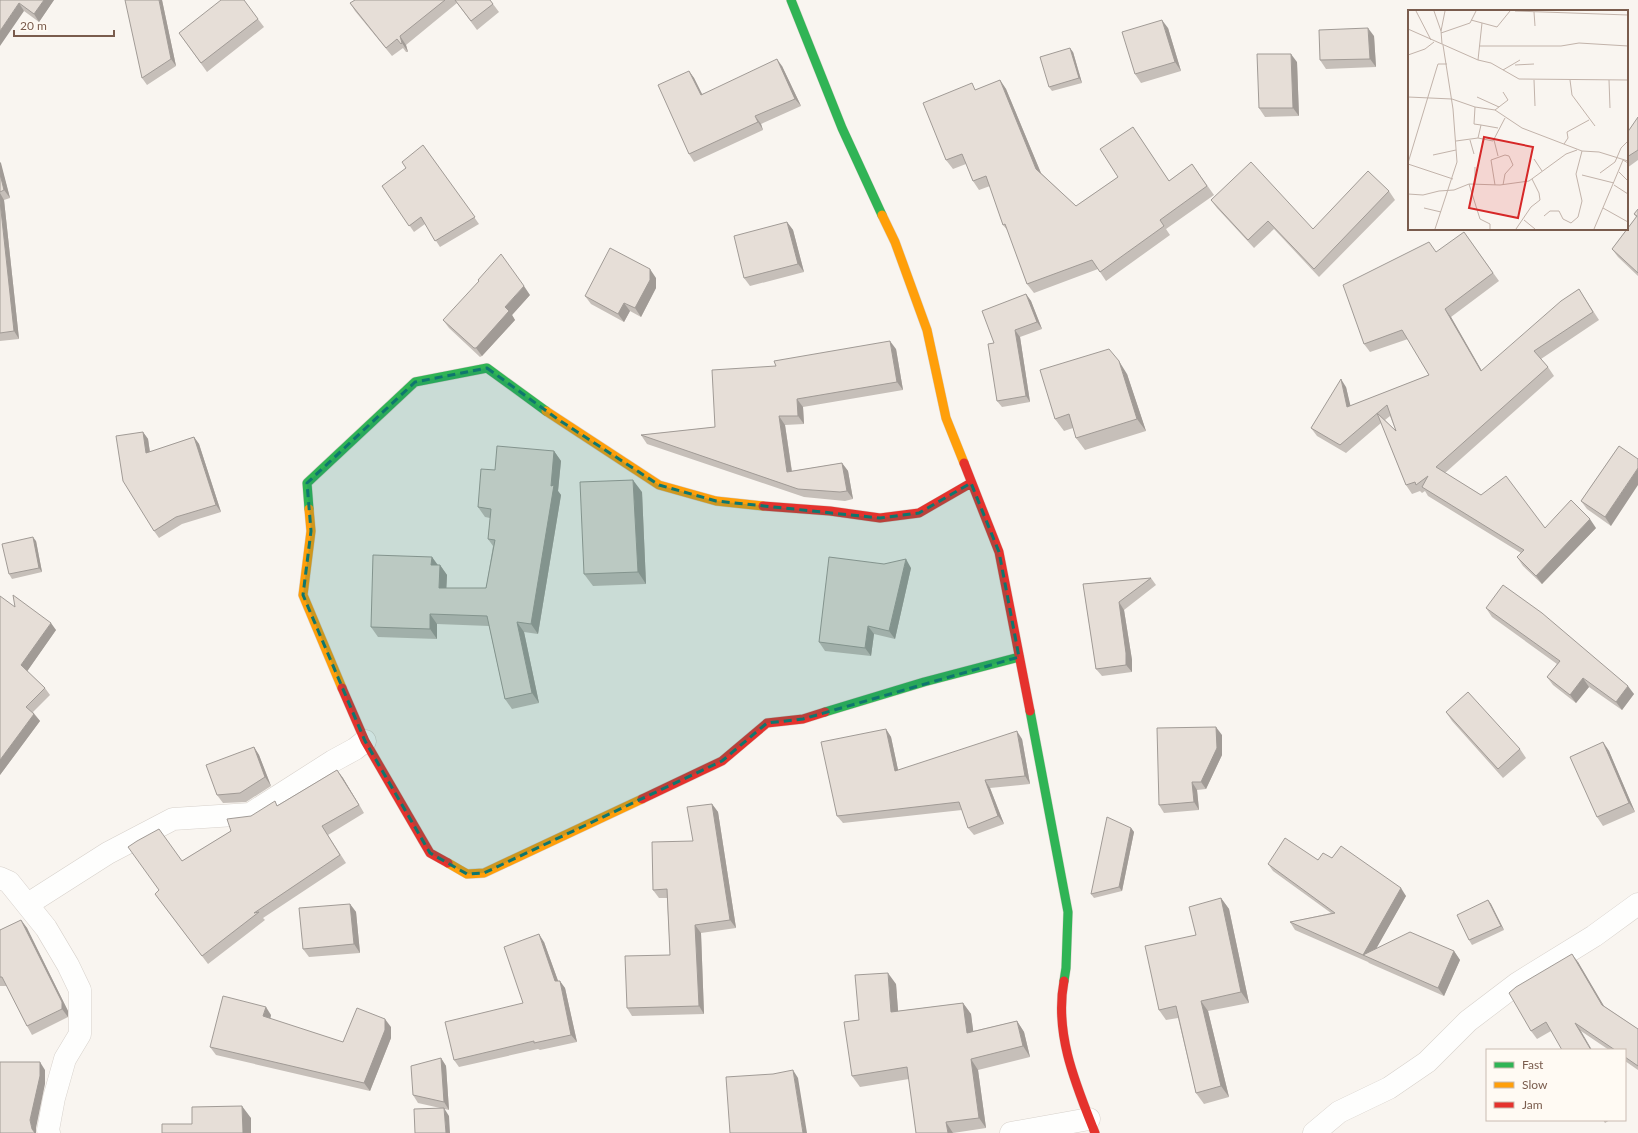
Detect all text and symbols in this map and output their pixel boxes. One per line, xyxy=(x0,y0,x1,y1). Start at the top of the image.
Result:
inset map xyxy=(1408,10,1628,230)
scale bar xyxy=(14,12,114,38)
text: 20 m xyxy=(20,18,47,33)
legend xyxy=(1486,1049,1626,1121)
text: Fast xyxy=(1522,1057,1544,1072)
text: Slow xyxy=(1522,1077,1548,1092)
text: Jam xyxy=(1522,1097,1543,1112)

